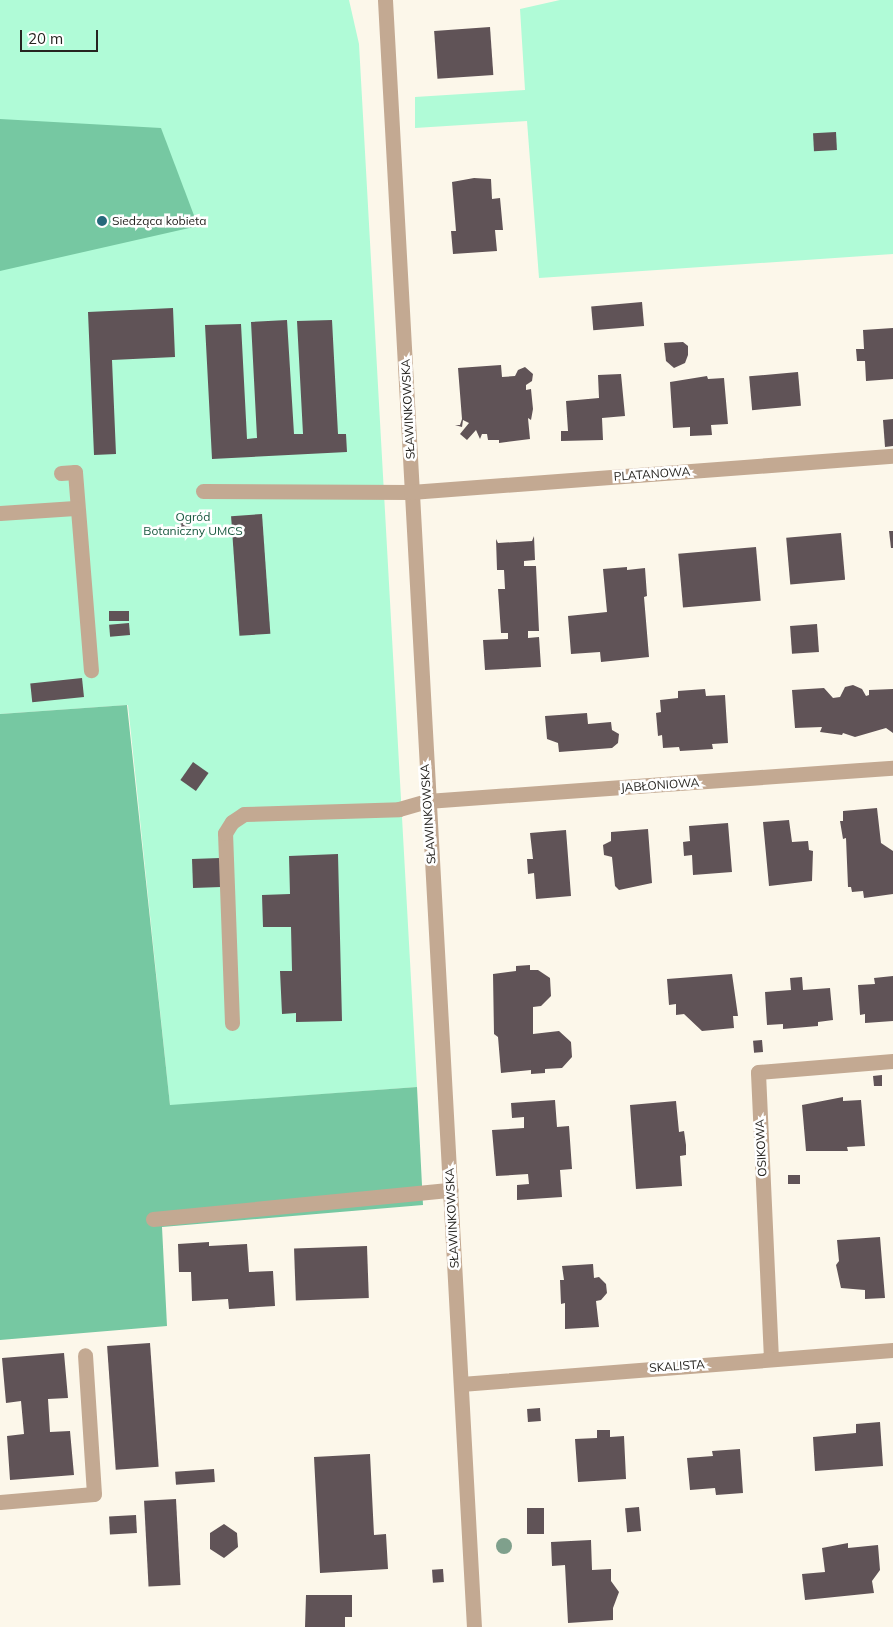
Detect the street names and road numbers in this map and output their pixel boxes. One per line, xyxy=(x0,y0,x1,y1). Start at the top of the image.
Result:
street label: SŁAWINKOWSKA xyxy=(398,358,418,460)
street label: PLATANOWA xyxy=(613,464,691,484)
street label: SŁAWINKOWSKA xyxy=(417,763,439,865)
street label: JABŁONIOWA xyxy=(620,775,700,795)
street label: OSIKOWA xyxy=(752,1119,770,1177)
street label: SŁAWINKOWSKA xyxy=(442,1167,462,1269)
street label: SKALISTA xyxy=(649,1357,705,1375)

